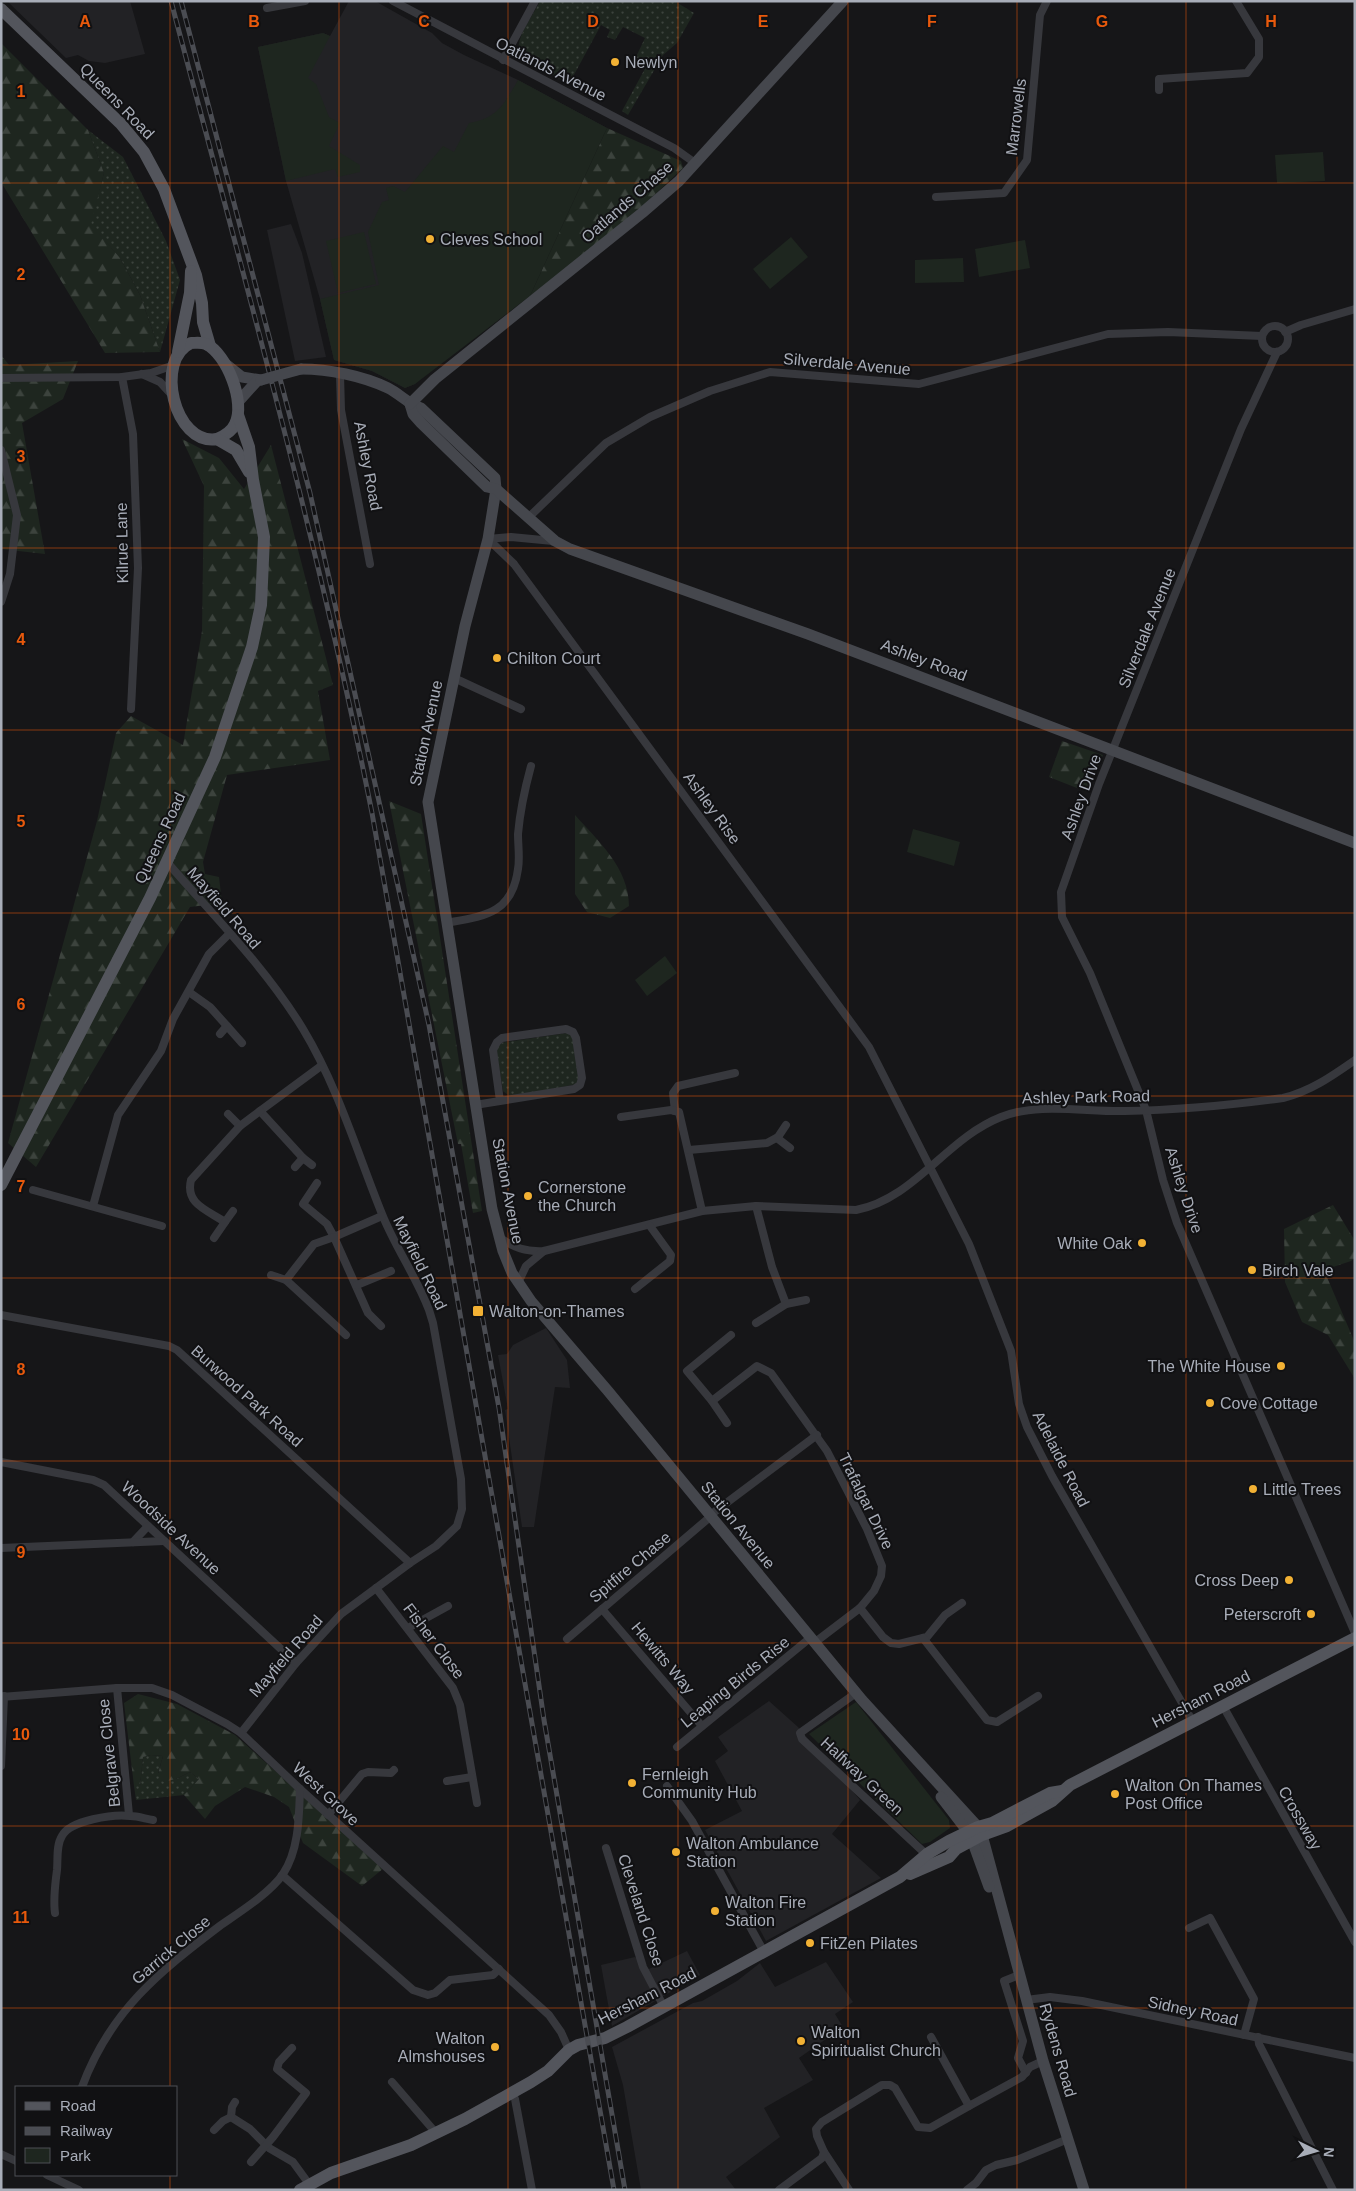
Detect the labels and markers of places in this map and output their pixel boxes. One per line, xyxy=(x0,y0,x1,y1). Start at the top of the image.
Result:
place label: Newlyn xyxy=(625,54,677,71)
marker: Newlyn xyxy=(609,56,621,68)
place label: Cleves School xyxy=(440,231,542,248)
marker: Cleves School xyxy=(424,233,436,245)
place label: Chilton Court xyxy=(507,650,601,667)
marker: Chilton Court xyxy=(491,652,503,664)
place label: Cornerstone the Church xyxy=(538,1179,626,1214)
marker: Cornerstone the Church xyxy=(522,1190,534,1202)
place label: White Oak xyxy=(1057,1235,1133,1252)
marker: White Oak xyxy=(1136,1237,1148,1249)
place label: Birch Vale xyxy=(1262,1262,1334,1279)
marker: Birch Vale xyxy=(1246,1264,1258,1276)
place label: Walton-on-Thames xyxy=(489,1303,624,1320)
marker: Walton-on-Thames xyxy=(471,1304,485,1318)
place label: The White House xyxy=(1147,1358,1271,1375)
marker: The White House xyxy=(1275,1360,1287,1372)
place label: Cove Cottage xyxy=(1220,1395,1318,1412)
marker: Cove Cottage xyxy=(1204,1397,1216,1409)
place label: Little Trees xyxy=(1263,1481,1341,1498)
marker: Little Trees xyxy=(1247,1483,1259,1495)
place label: Cross Deep xyxy=(1195,1572,1279,1589)
marker: Cross Deep xyxy=(1283,1574,1295,1586)
place label: Peterscroft xyxy=(1224,1606,1302,1623)
marker: Peterscroft xyxy=(1305,1608,1317,1620)
place label: Fernleigh Community Hub xyxy=(642,1766,757,1801)
marker: Fernleigh Community Hub xyxy=(626,1777,638,1789)
place label: Walton On Thames Post Office xyxy=(1125,1777,1262,1812)
marker: Walton On Thames Post Office xyxy=(1109,1788,1121,1800)
place label: Walton Ambulance Station xyxy=(686,1835,819,1870)
marker: Walton Ambulance Station xyxy=(670,1846,682,1858)
place label: Walton Fire Station xyxy=(725,1894,806,1929)
marker: Walton Fire Station xyxy=(709,1905,721,1917)
place label: FitZen Pilates xyxy=(820,1935,918,1952)
marker: FitZen Pilates xyxy=(804,1937,816,1949)
place label: Walton Spiritualist Church xyxy=(811,2024,941,2059)
place label: Walton Almshouses xyxy=(398,2030,485,2065)
marker: Walton Spiritualist Church xyxy=(795,2035,807,2047)
marker: Walton Almshouses xyxy=(489,2041,501,2053)

